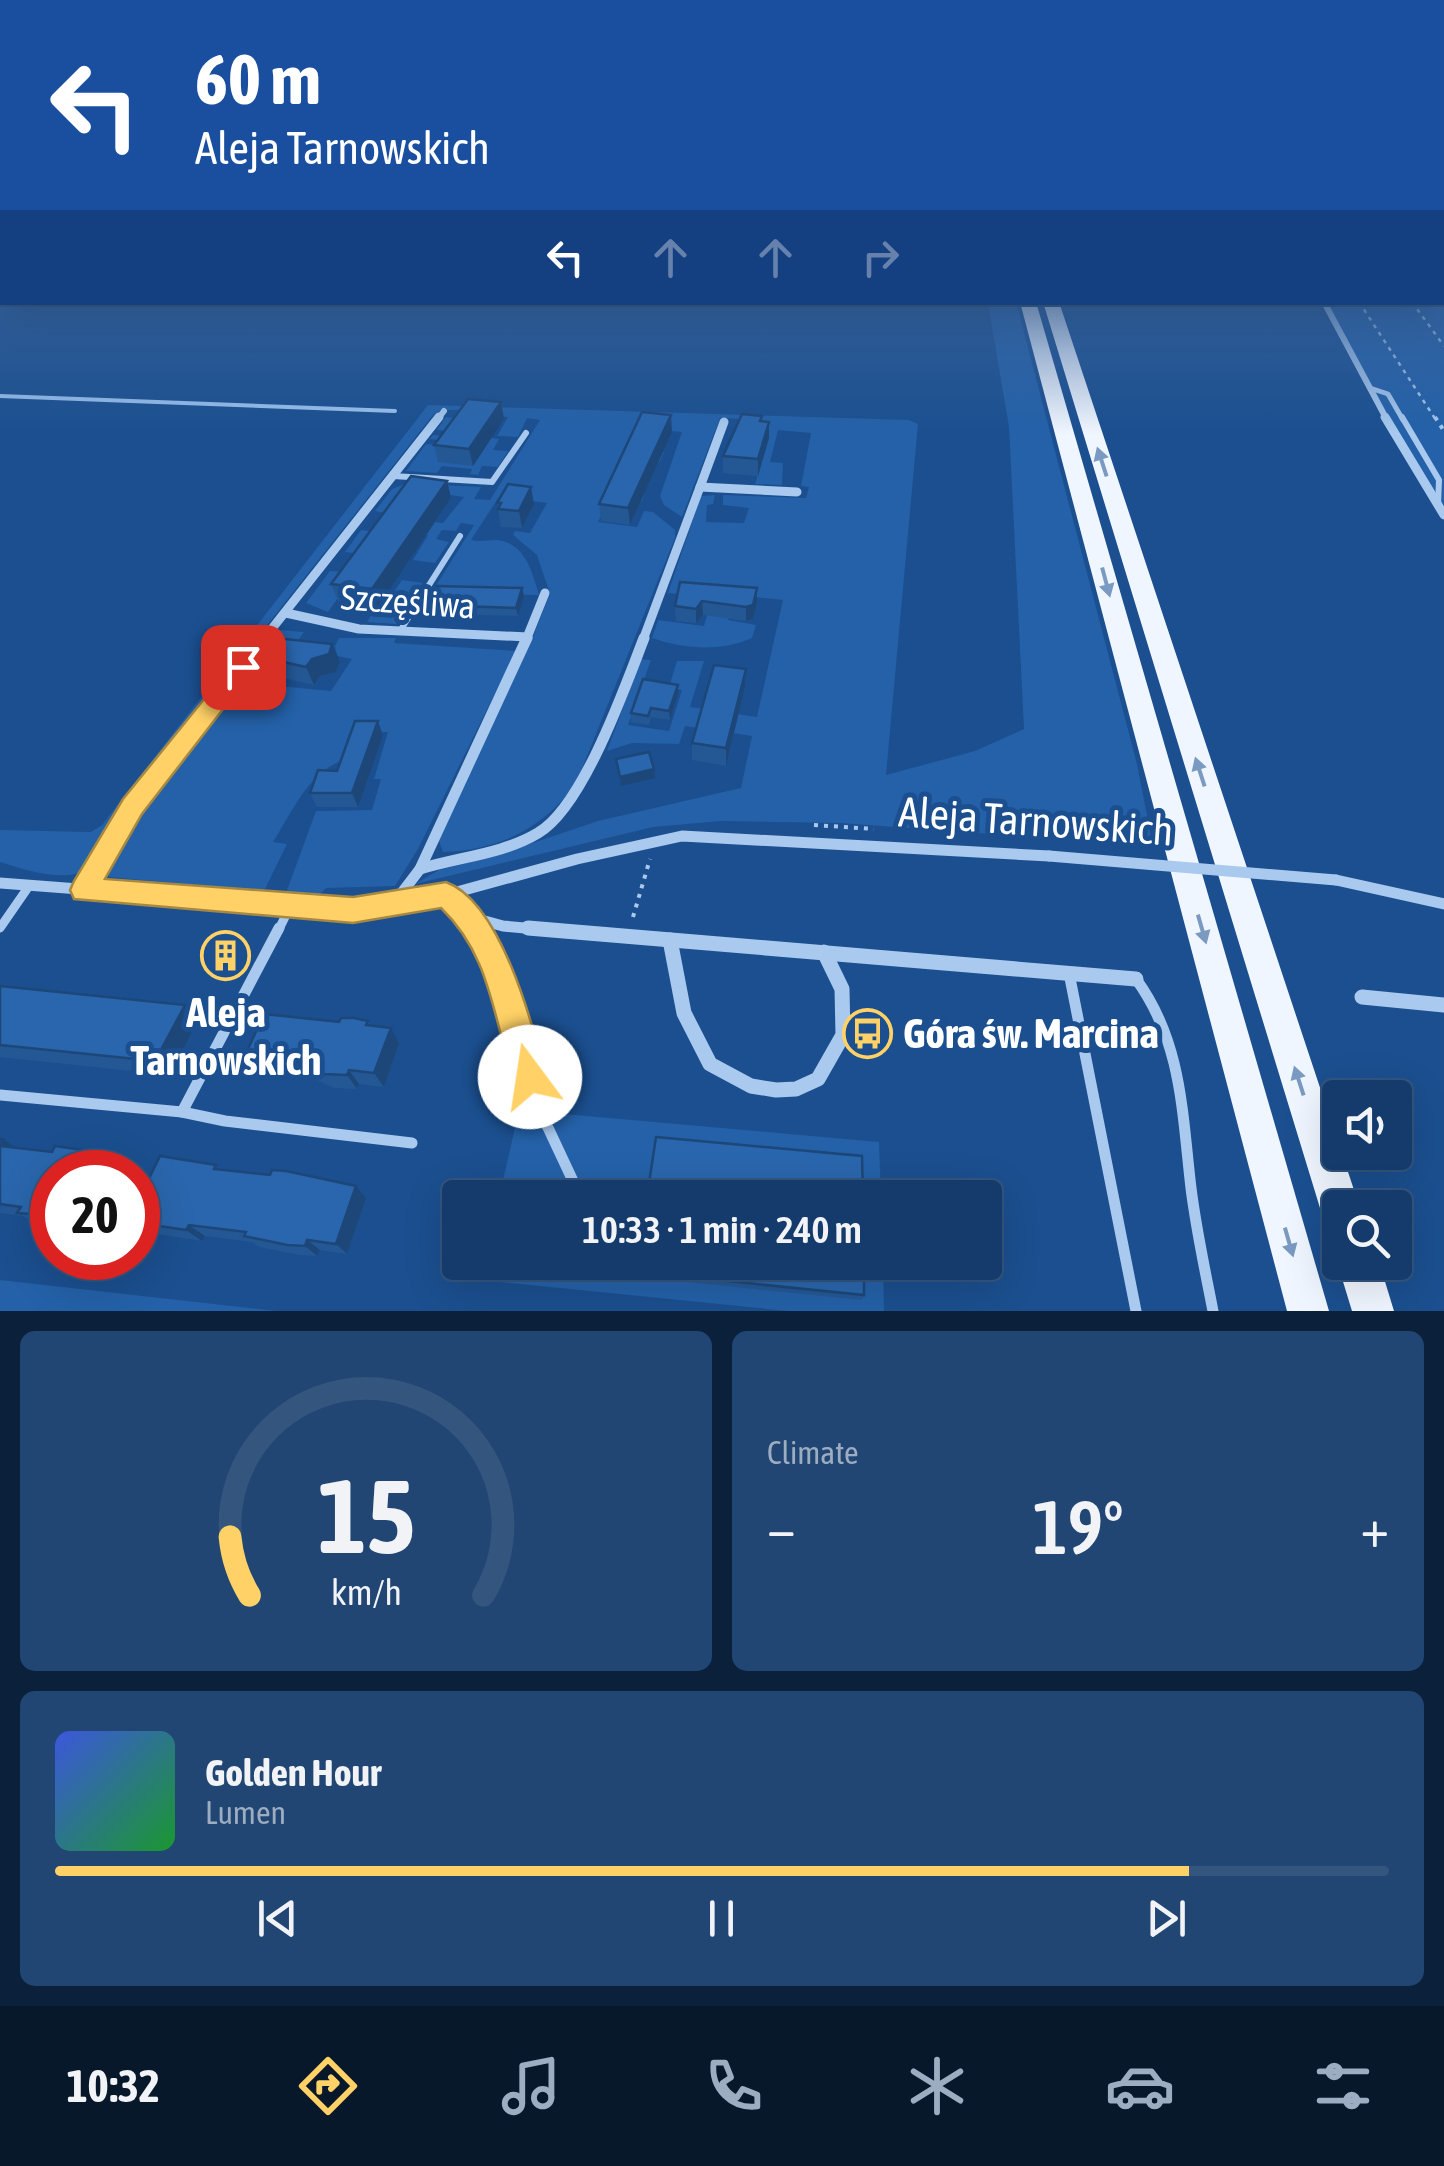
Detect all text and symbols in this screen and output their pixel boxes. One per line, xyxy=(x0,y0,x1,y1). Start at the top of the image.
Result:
text: 60 m xyxy=(195,39,321,119)
icon: left xyxy=(30,40,160,170)
text: Aleja Tarnowskich xyxy=(195,122,490,174)
icon: left xyxy=(538,230,593,285)
icon: ahead xyxy=(643,230,698,285)
icon: ahead xyxy=(748,230,803,285)
icon: right xyxy=(853,230,908,285)
one-way arrow xyxy=(1093,447,1108,477)
one-way arrow xyxy=(1098,567,1114,598)
street label: Szczęśliwa xyxy=(340,576,477,626)
pin xyxy=(201,625,286,710)
icon: arrive xyxy=(216,640,271,695)
one-way arrow xyxy=(1192,756,1207,787)
street label: Aleja Tarnowskich xyxy=(897,787,1175,855)
one-way arrow xyxy=(1195,914,1210,945)
building icon: Aleja Tarnowskich xyxy=(200,930,252,982)
place label: Aleja Tarnowskich xyxy=(131,988,321,1084)
bus stop icon: Góra św. Marcina xyxy=(842,1007,894,1059)
place label: Góra św. Marcina xyxy=(903,1009,1159,1057)
position arrow xyxy=(478,1025,582,1129)
one-way arrow xyxy=(1291,1066,1306,1096)
map controls xyxy=(1322,1080,1412,1280)
button: sound xyxy=(1322,1080,1412,1170)
speed limit sign: 20 xyxy=(30,1150,160,1280)
button: search xyxy=(1322,1190,1412,1280)
text: 10:33 · 1 min · 240 m xyxy=(582,1208,862,1251)
one-way arrow xyxy=(1282,1227,1298,1258)
text: Climate xyxy=(767,1434,859,1471)
text: 15 xyxy=(317,1456,415,1575)
text: 19° xyxy=(1032,1484,1124,1570)
text: − xyxy=(767,1496,796,1559)
text: + xyxy=(1360,1496,1389,1559)
text: km/h xyxy=(331,1572,401,1613)
text: Golden Hour xyxy=(205,1751,381,1794)
text: Lumen xyxy=(205,1794,286,1831)
icon: previous xyxy=(250,1891,305,1946)
icon: pause xyxy=(694,1891,749,1946)
icon: next xyxy=(1139,1891,1194,1946)
icon: directions xyxy=(293,2051,363,2121)
icon: music xyxy=(496,2051,566,2121)
icon: phone xyxy=(699,2051,769,2121)
icon: climate xyxy=(902,2051,972,2121)
icon: car xyxy=(1105,2051,1175,2121)
icon: filters xyxy=(1308,2051,1378,2121)
text: 10:32 xyxy=(66,2060,160,2112)

